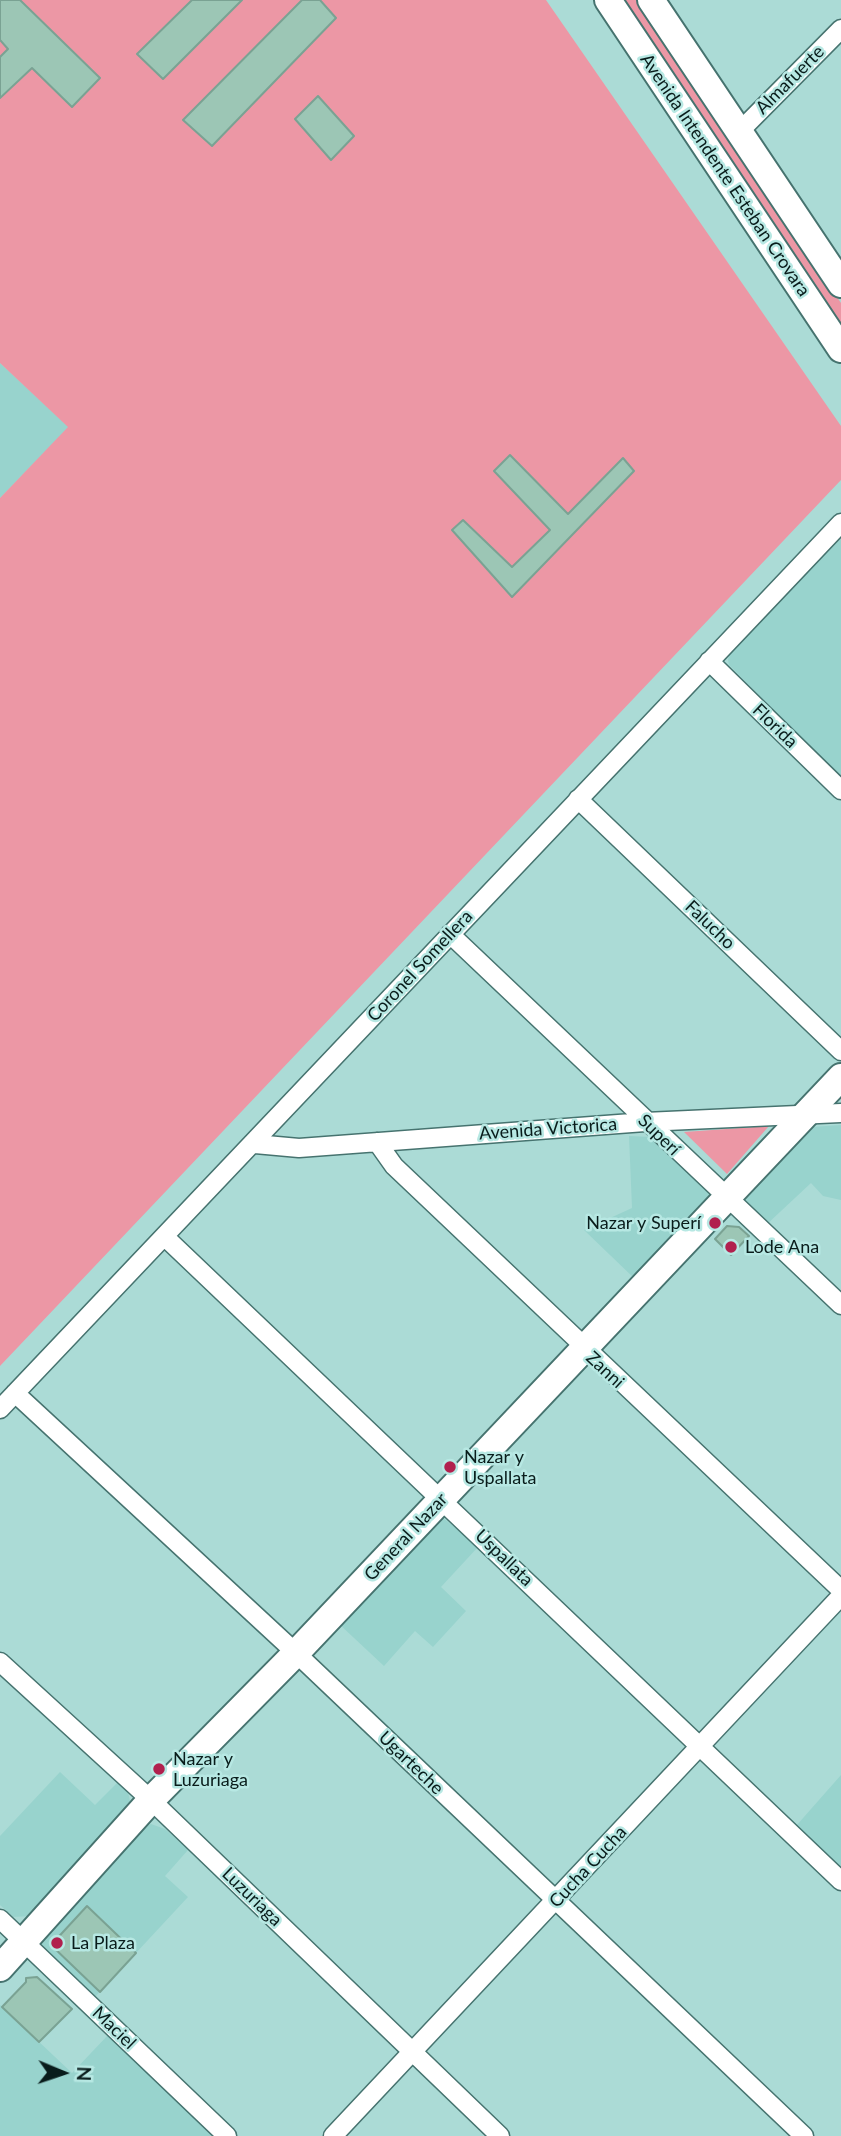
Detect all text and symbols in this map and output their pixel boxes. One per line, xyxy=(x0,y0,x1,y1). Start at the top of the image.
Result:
street label: Almafuerte xyxy=(751,41,829,119)
street label: Avenida Intendente Esteban Crovara xyxy=(636,50,814,300)
street label: Florida xyxy=(748,699,802,753)
street label: Falucho xyxy=(681,896,739,954)
street label: Coronel Somellera xyxy=(363,906,477,1026)
street label: Superí xyxy=(633,1110,685,1160)
street label: Avenida Victorica xyxy=(478,1113,618,1145)
place label: Nazar y Superí xyxy=(586,1212,701,1234)
marker: Nazar y Superí xyxy=(707,1215,723,1231)
place label: Lode Ana xyxy=(745,1236,819,1258)
marker: Lode Ana xyxy=(723,1239,739,1255)
street label: Zanni xyxy=(581,1347,629,1393)
place label: Nazar y Uspallata xyxy=(464,1446,536,1488)
marker: Nazar y Uspallata xyxy=(442,1459,458,1475)
street label: General Nazar xyxy=(360,1489,452,1585)
street label: Uspallata xyxy=(470,1525,538,1591)
street label: Ugarteche xyxy=(374,1727,448,1799)
place label: Nazar y Luzuriaga xyxy=(173,1748,248,1790)
marker: Nazar y Luzuriaga xyxy=(151,1761,167,1777)
street label: Cucha Cucha xyxy=(545,1822,631,1912)
street label: Luzuriaga xyxy=(218,1863,286,1931)
place label: La Plaza xyxy=(71,1932,135,1954)
marker: La Plaza xyxy=(49,1935,65,1951)
street label: Maciel xyxy=(88,2002,140,2054)
north arrow xyxy=(28,2038,98,2108)
text: N xyxy=(73,2066,96,2081)

